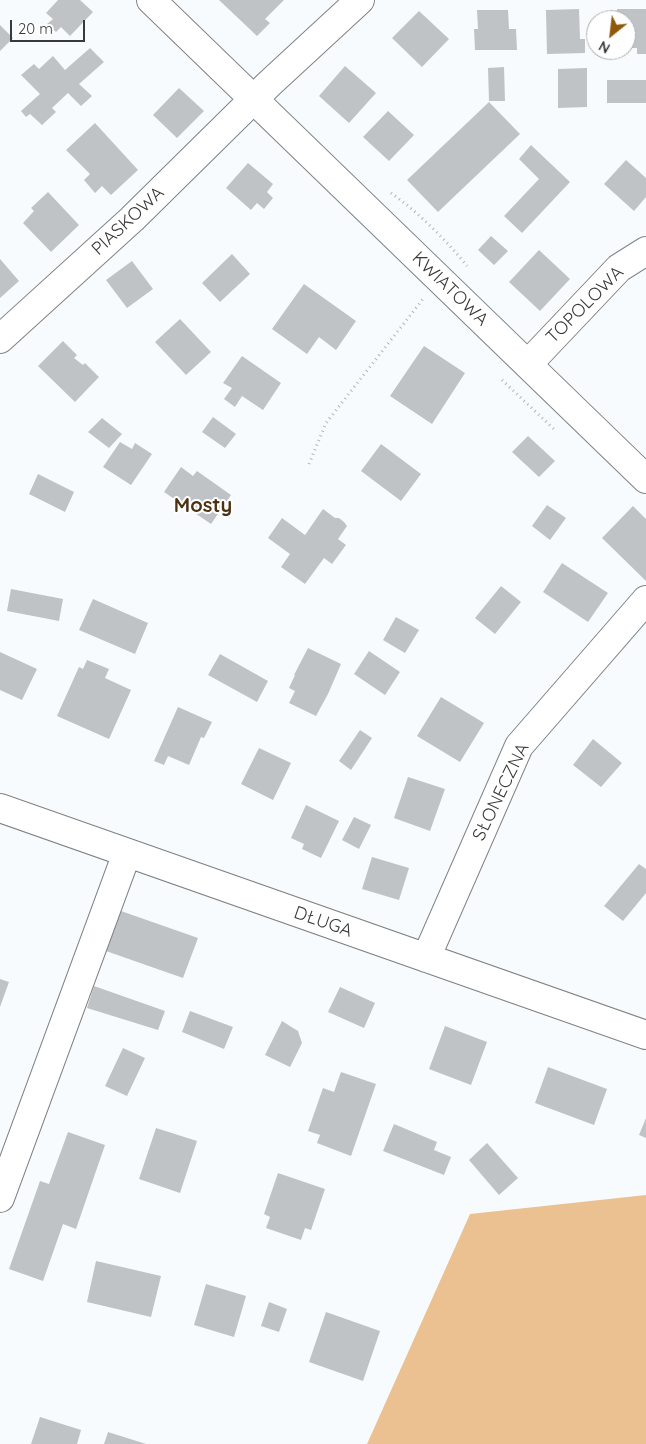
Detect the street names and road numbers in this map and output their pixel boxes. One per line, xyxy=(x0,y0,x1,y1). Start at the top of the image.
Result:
street label: PIASKOWA xyxy=(87,182,169,260)
street label: KWIATOWA xyxy=(407,247,493,331)
street label: TOPOLOWA xyxy=(542,262,628,348)
street label: SŁONECZNA xyxy=(468,740,534,844)
street label: DŁUGA xyxy=(291,902,355,942)

